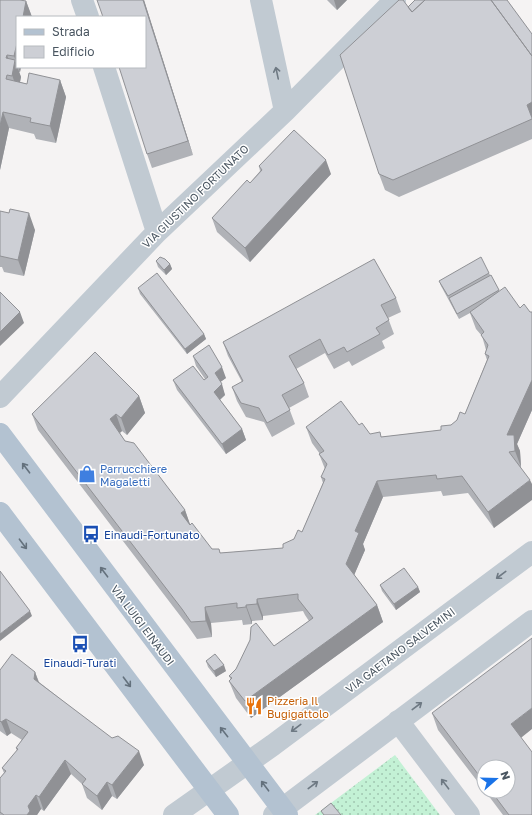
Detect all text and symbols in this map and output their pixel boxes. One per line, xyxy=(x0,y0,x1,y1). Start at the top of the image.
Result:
legend xyxy=(16,16,146,68)
text: Strada xyxy=(52,24,90,39)
text: Edificio xyxy=(52,44,94,59)
one-way arrow xyxy=(272,67,280,80)
street label: VIA GIUSTINO FORTUNATO xyxy=(139,142,251,250)
place label: Parrucchiere Magaletti xyxy=(100,462,167,488)
one-way arrow xyxy=(21,463,30,474)
shop icon: Parrucchiere Magaletti xyxy=(77,464,97,484)
bus stop icon: Einaudi-Fortunato xyxy=(81,524,101,544)
place label: Einaudi-Fortunato xyxy=(104,528,200,541)
one-way arrow xyxy=(19,539,28,550)
one-way arrow xyxy=(100,567,108,578)
one-way arrow xyxy=(495,571,506,579)
street label: VIA LUIGI EINAUDI xyxy=(109,582,177,668)
street label: VIA GAETANO SALVEMINI xyxy=(343,605,457,695)
bus stop icon: Einaudi-Turati xyxy=(70,634,90,654)
place label: Einaudi-Turati xyxy=(44,656,117,669)
one-way arrow xyxy=(123,676,131,687)
place label: Pizzeria Il Bugigattolo xyxy=(267,694,329,720)
restaurant icon: Pizzeria Il Bugigattolo xyxy=(244,696,264,716)
one-way arrow xyxy=(411,702,422,711)
one-way arrow xyxy=(290,724,301,732)
one-way arrow xyxy=(220,726,229,737)
north arrow xyxy=(476,759,516,799)
text: N xyxy=(498,769,513,782)
one-way arrow xyxy=(441,778,449,789)
one-way arrow xyxy=(261,780,269,791)
one-way arrow xyxy=(308,781,319,789)

